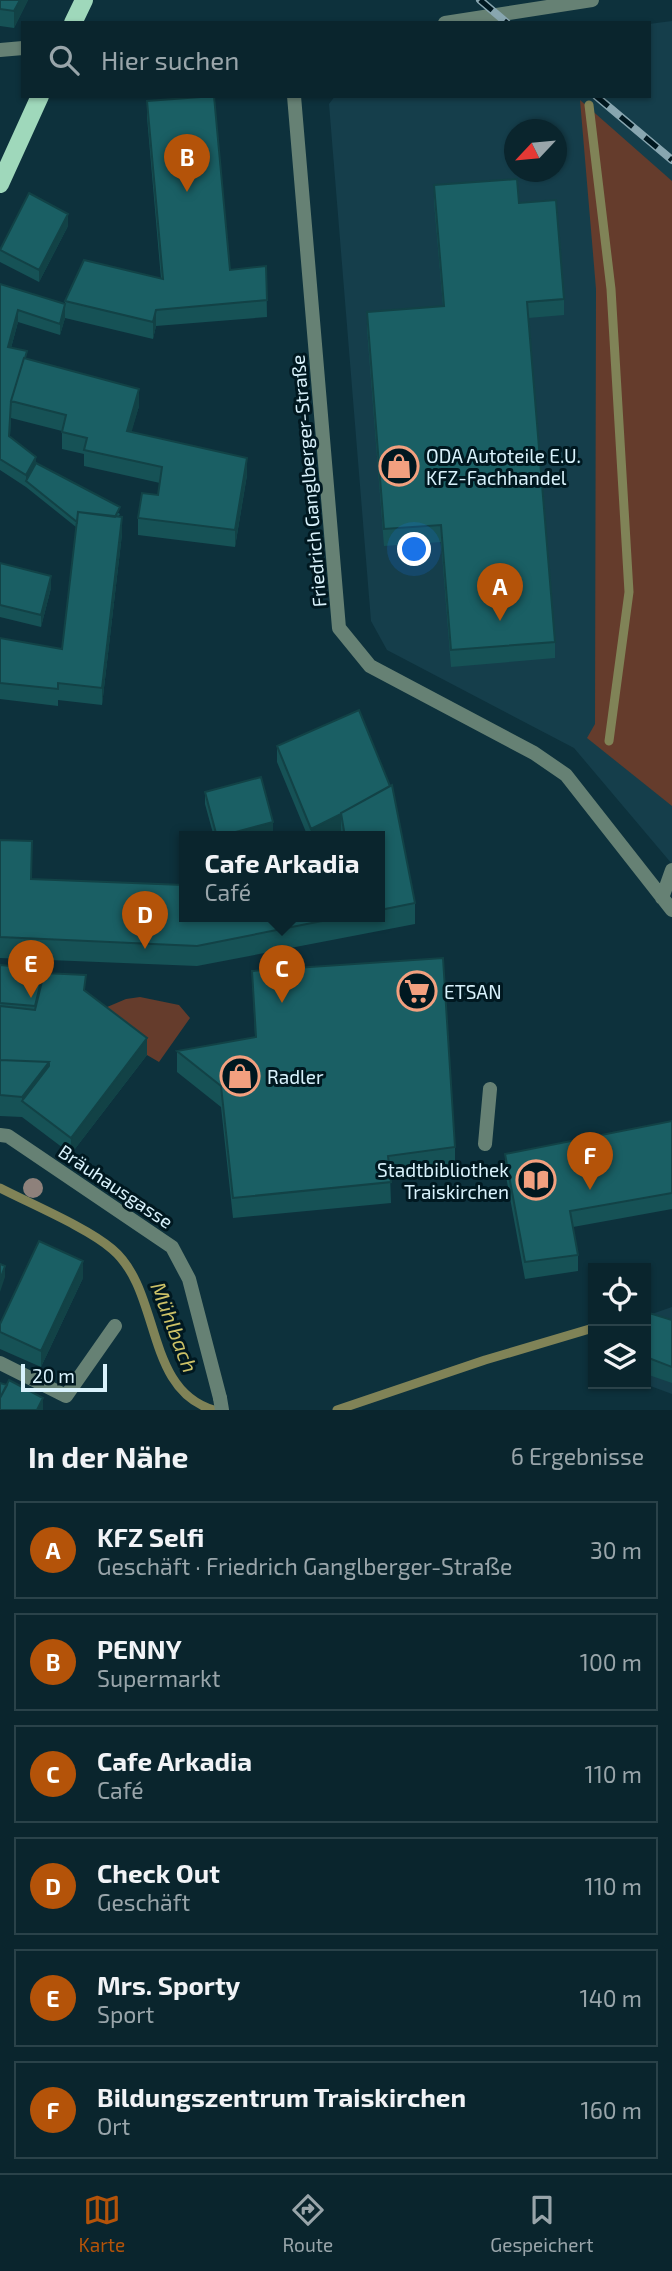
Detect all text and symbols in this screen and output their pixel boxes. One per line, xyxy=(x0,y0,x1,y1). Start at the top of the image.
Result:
search box xyxy=(21,21,651,98)
icon: search xyxy=(45,41,83,79)
text: Hier suchen xyxy=(101,44,239,75)
north arrow xyxy=(504,119,567,182)
pin: B xyxy=(164,134,210,192)
street label: Friedrich Ganglberger-Straße xyxy=(286,354,330,608)
place label: ODA Autoteile E.U. KFZ-Fachhandel xyxy=(426,444,581,489)
shop icon: ODA Autoteile E.U. KFZ-Fachhandel xyxy=(378,445,420,487)
your location xyxy=(397,532,431,566)
pin: A xyxy=(477,563,523,621)
popup xyxy=(179,831,385,922)
text: Cafe Arkadia xyxy=(204,847,360,878)
text: Café xyxy=(204,878,251,906)
pin: D xyxy=(122,891,168,949)
pin: E xyxy=(8,940,54,998)
pin: C xyxy=(259,945,305,1003)
supermarket icon: ETSAN xyxy=(396,970,438,1012)
place label: ETSAN xyxy=(444,980,502,1003)
shop icon: Radler xyxy=(219,1055,261,1097)
place label: Radler xyxy=(267,1065,324,1088)
pin: F xyxy=(567,1132,613,1190)
street label: Bräuhausgasse xyxy=(54,1139,178,1233)
place label: Stadtbibliothek Traiskirchen xyxy=(377,1158,509,1203)
library icon: Stadtbibliothek Traiskirchen xyxy=(515,1159,557,1201)
map controls xyxy=(588,1263,651,1389)
button: locate xyxy=(588,1263,651,1326)
water label: Mühlbach xyxy=(146,1278,204,1376)
button: layers xyxy=(588,1326,651,1389)
scale bar xyxy=(21,1361,107,1393)
text: 20 m xyxy=(32,1364,75,1387)
text: In der Nähe xyxy=(28,1438,189,1474)
text: 6 Ergebnisse xyxy=(511,1442,644,1470)
text: KFZ Selfi xyxy=(97,1521,204,1552)
text: A xyxy=(45,1536,61,1564)
text: 30 m xyxy=(590,1536,642,1564)
text: Geschäft · Friedrich Ganglberger-Straße xyxy=(97,1552,512,1580)
text: PENNY xyxy=(97,1633,182,1664)
text: B xyxy=(46,1648,60,1676)
text: 100 m xyxy=(580,1648,642,1676)
text: Supermarkt xyxy=(97,1664,220,1692)
text: Cafe Arkadia xyxy=(97,1745,252,1776)
text: C xyxy=(46,1760,60,1788)
text: 110 m xyxy=(585,1760,642,1788)
text: Café xyxy=(97,1776,144,1804)
text: Check Out xyxy=(97,1857,220,1888)
text: D xyxy=(45,1872,61,1900)
text: 110 m xyxy=(585,1872,642,1900)
text: Geschäft xyxy=(97,1888,190,1916)
text: Mrs. Sporty xyxy=(97,1969,240,2000)
text: E xyxy=(46,1984,60,2012)
text: 140 m xyxy=(580,1984,642,2012)
text: Sport xyxy=(97,2000,154,2028)
text: Bildungszentrum Traiskirchen xyxy=(97,2081,466,2112)
text: F xyxy=(47,2096,59,2124)
text: 160 m xyxy=(581,2096,642,2124)
text: Ort xyxy=(97,2112,130,2140)
tab: Karte xyxy=(79,2191,125,2256)
tab: Route xyxy=(282,2191,333,2256)
tab: Gespeichert xyxy=(490,2191,593,2256)

